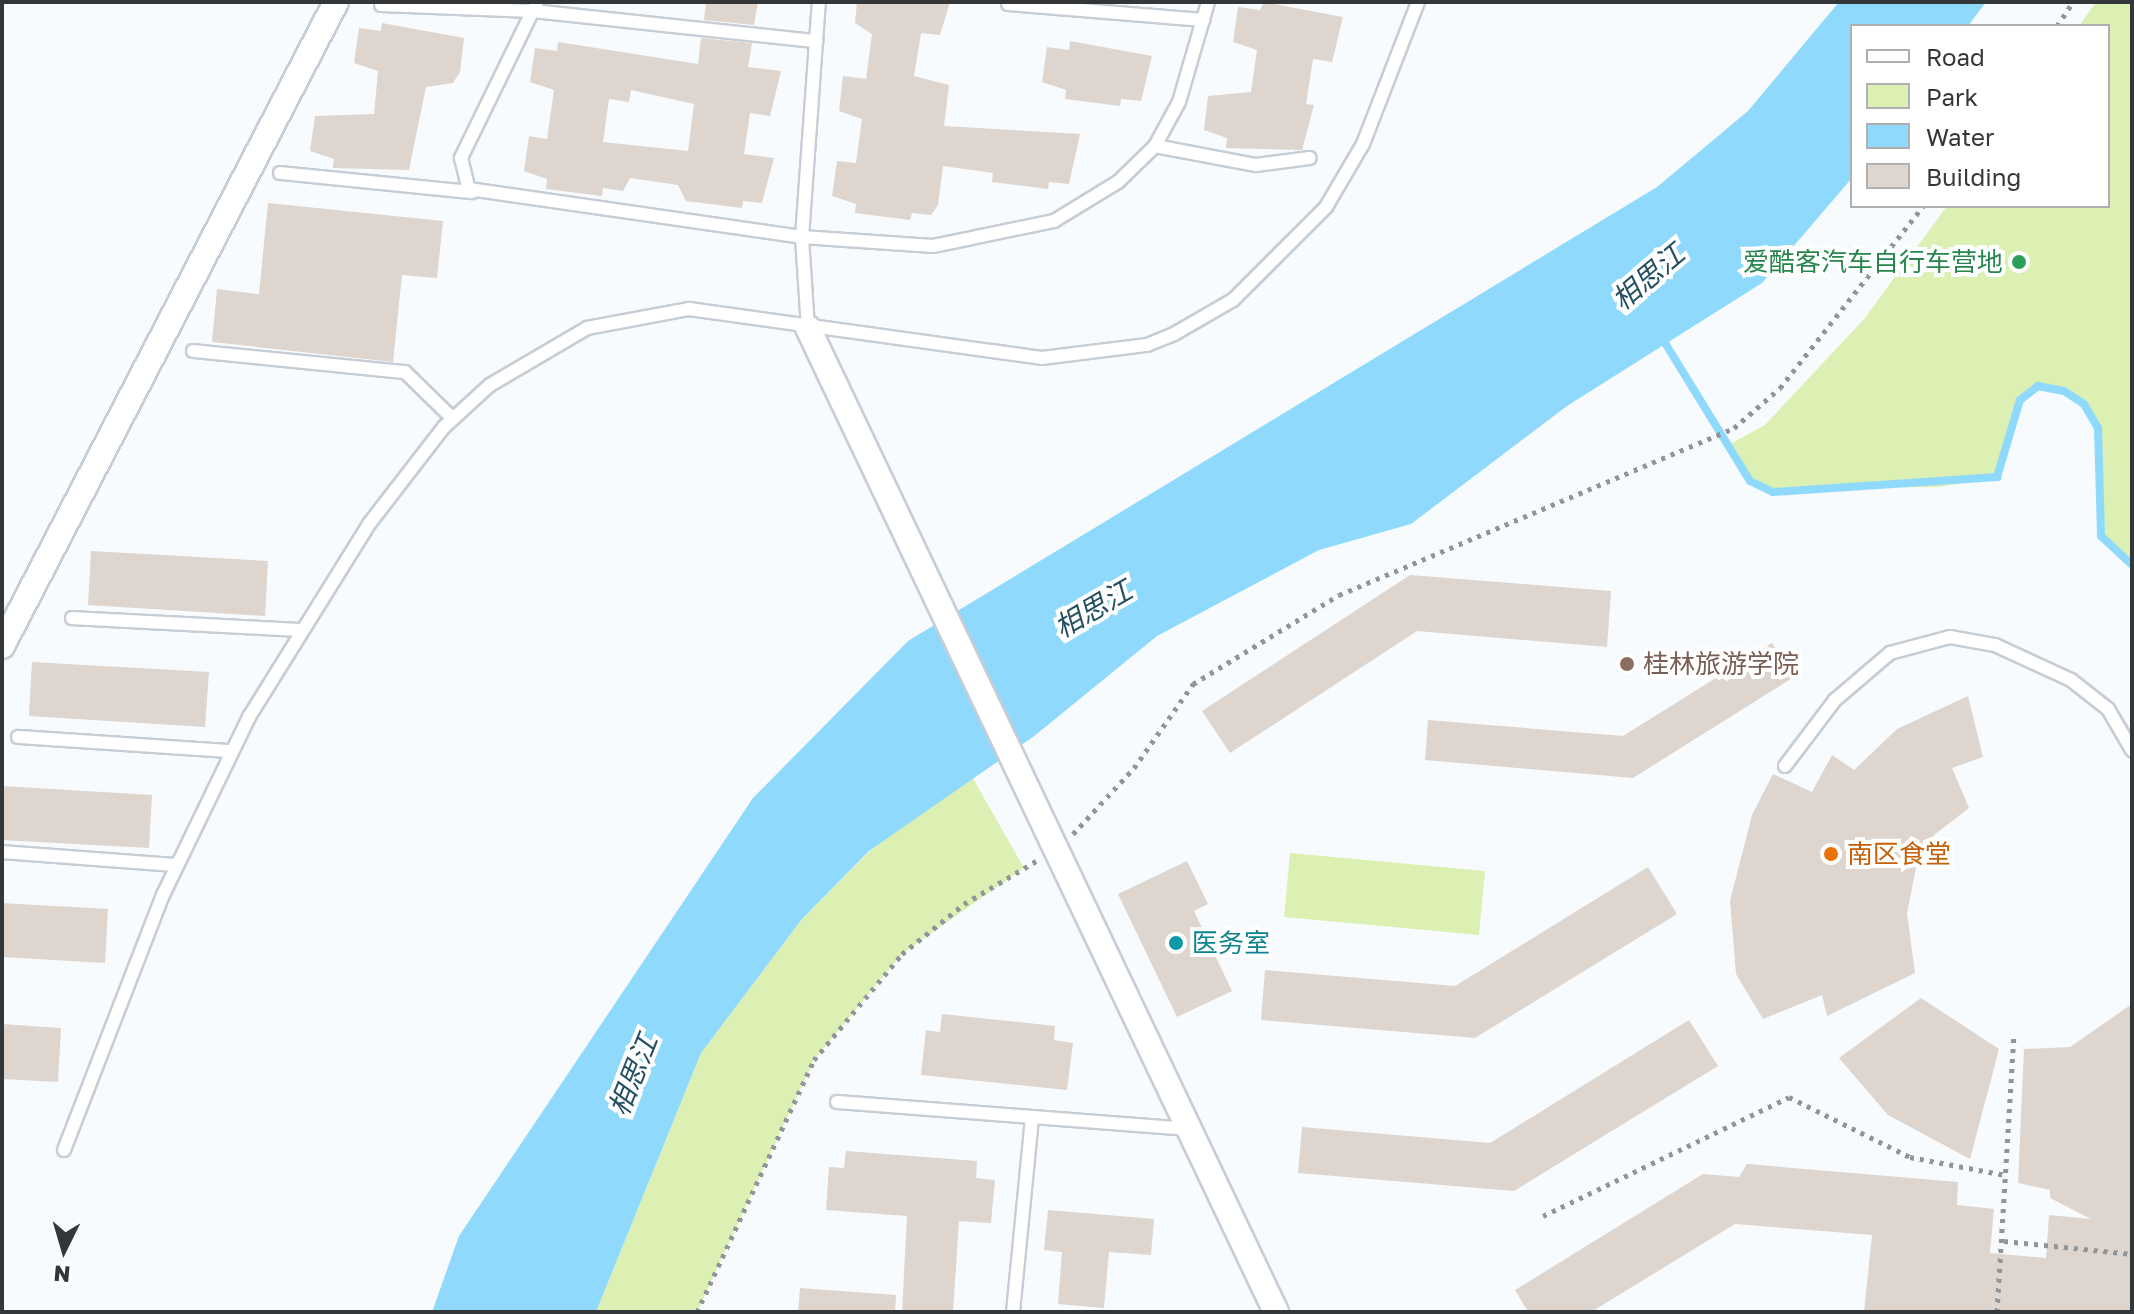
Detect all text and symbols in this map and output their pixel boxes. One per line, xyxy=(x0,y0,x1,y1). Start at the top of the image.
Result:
legend xyxy=(1850,24,2110,208)
text: Road xyxy=(1926,42,1985,71)
text: Park xyxy=(1926,82,1978,111)
text: Water xyxy=(1926,122,1994,151)
text: Building xyxy=(1926,162,2021,191)
water label: 相思江 xyxy=(1605,237,1691,317)
place label: 爱酷客汽车自行车营地 xyxy=(1743,246,2003,278)
marker: 爱酷客汽车自行车营地 xyxy=(2010,253,2028,271)
water label: 相思江 xyxy=(1048,573,1138,645)
place label: 桂林旅游学院 xyxy=(1643,648,1799,680)
marker: 桂林旅游学院 xyxy=(1618,655,1636,673)
place label: 南区食堂 xyxy=(1847,838,1951,870)
marker: 南区食堂 xyxy=(1822,845,1840,863)
place label: 医务室 xyxy=(1192,927,1270,959)
marker: 医务室 xyxy=(1167,934,1185,952)
water label: 相思江 xyxy=(602,1030,664,1120)
north arrow xyxy=(24,1210,104,1290)
text: N xyxy=(52,1260,71,1289)

